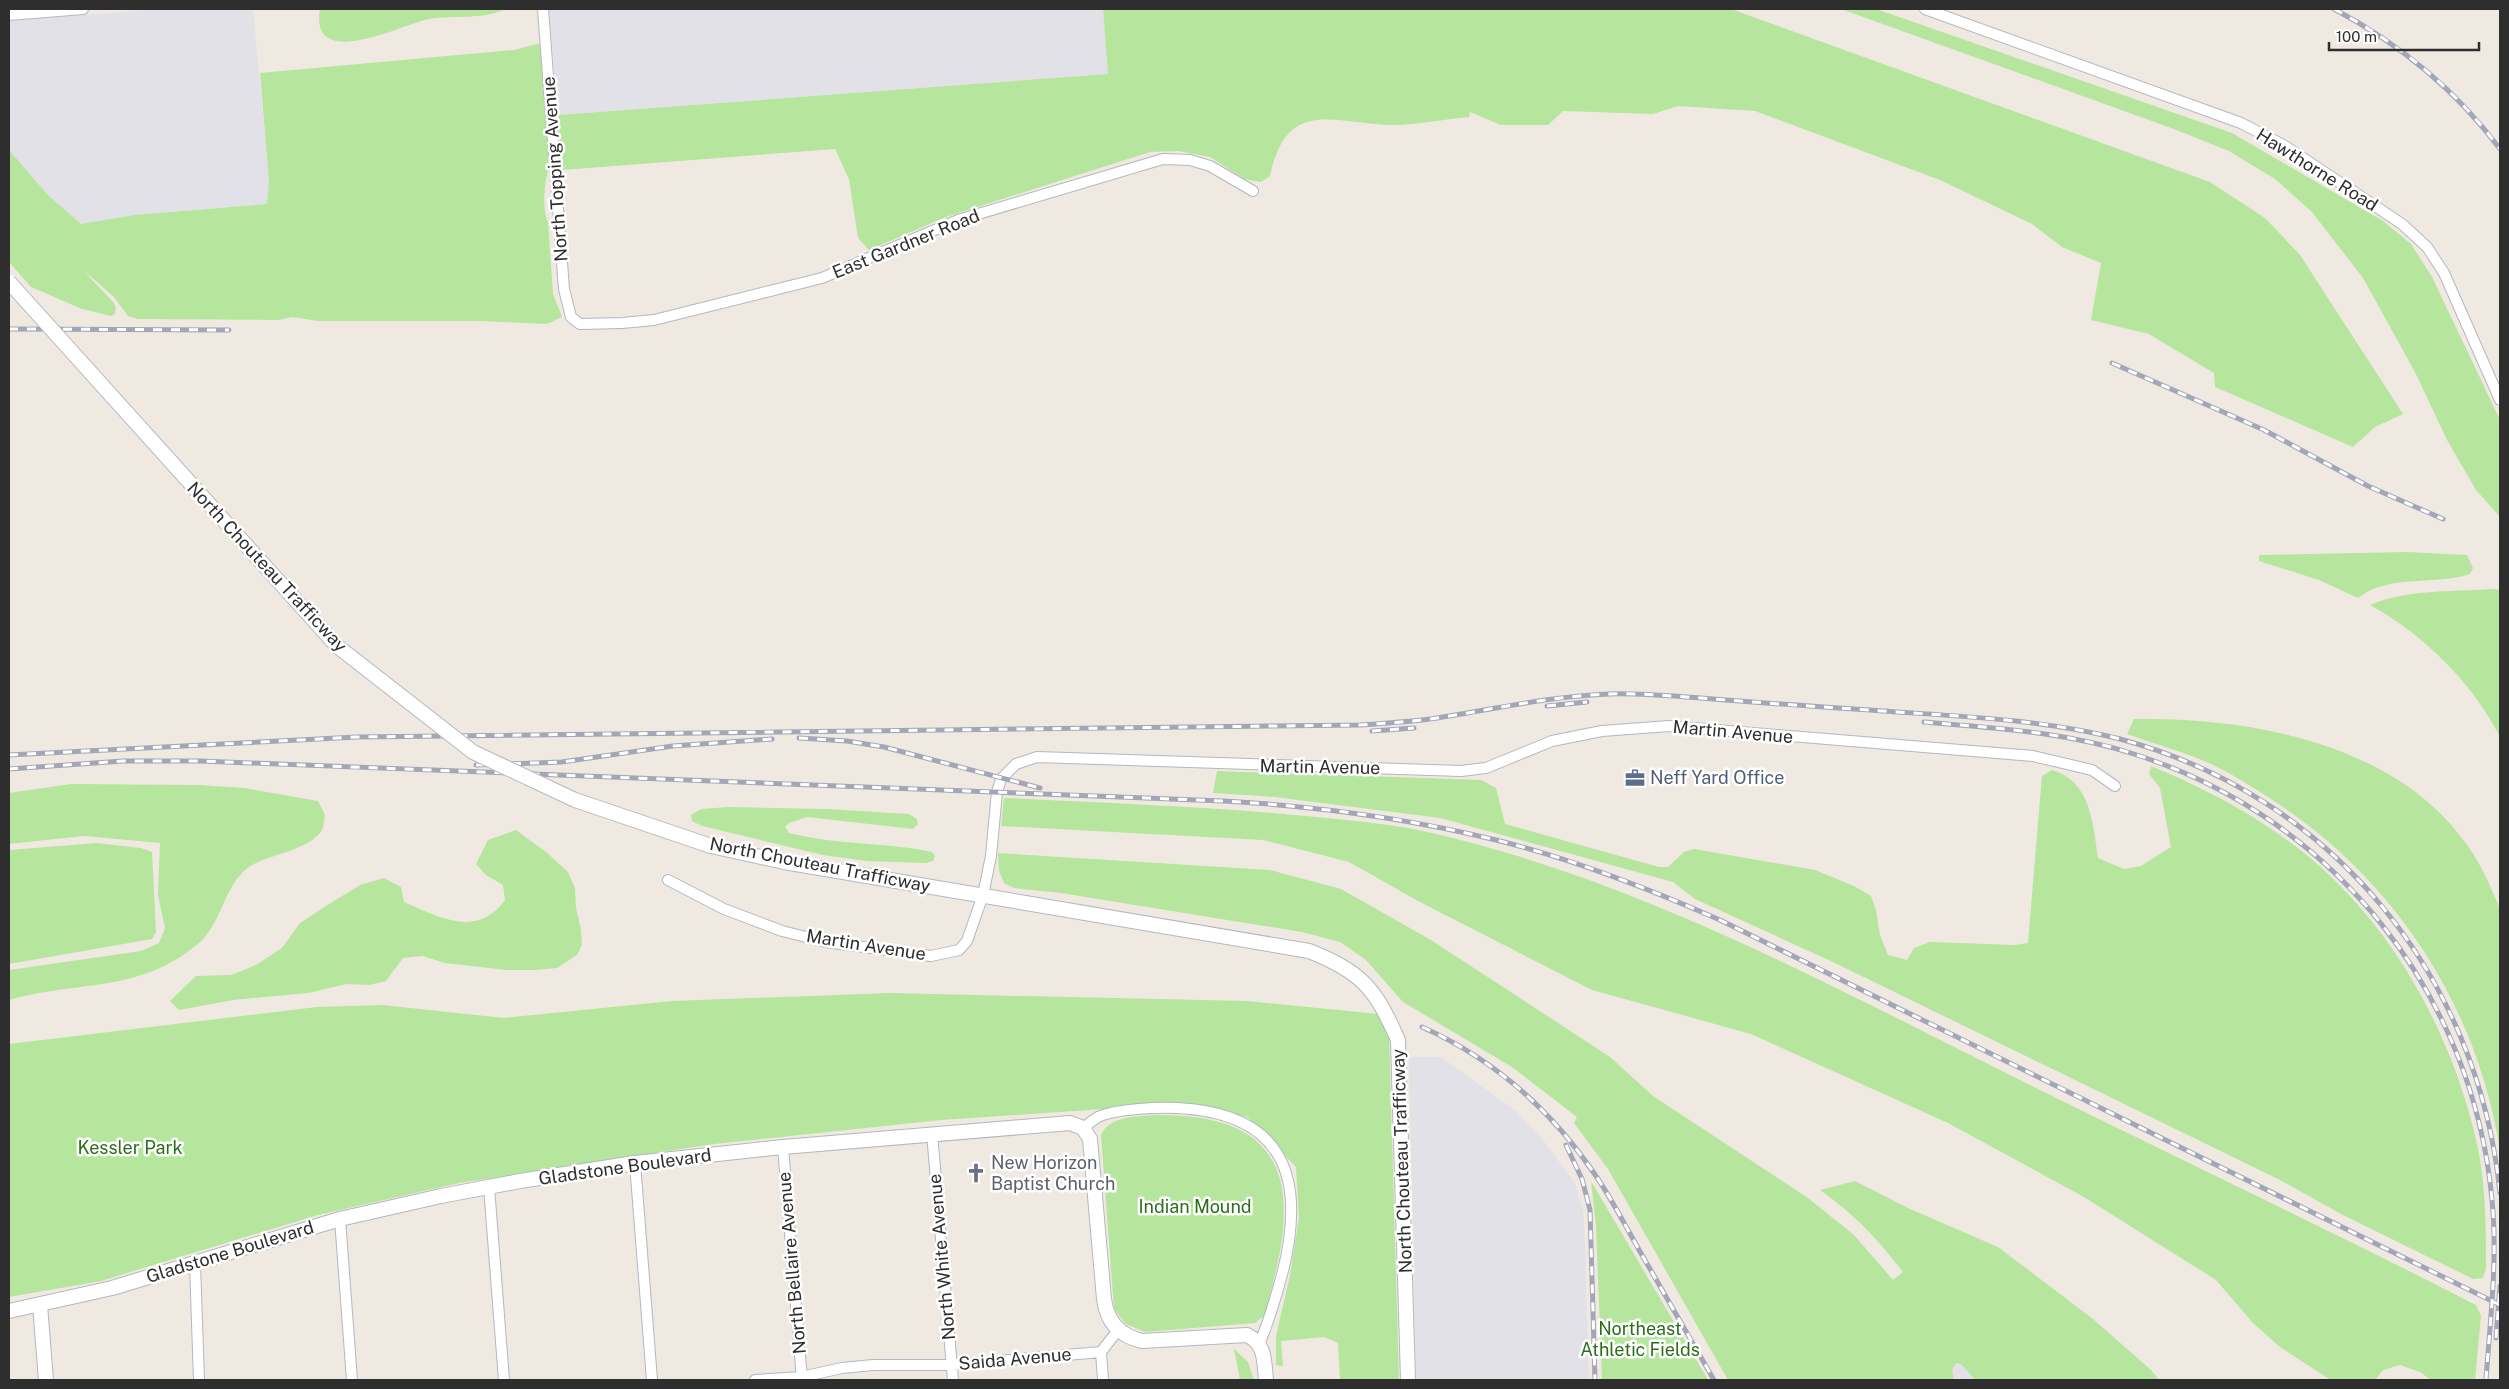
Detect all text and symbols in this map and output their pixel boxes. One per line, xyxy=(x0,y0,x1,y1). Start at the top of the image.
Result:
scale bar xyxy=(2329,20,2479,52)
text: 100 m xyxy=(2336,28,2377,45)
street label: North Topping Avenue xyxy=(538,76,571,262)
street label: Hawthorne Road xyxy=(2253,124,2382,215)
street label: East Gardner Road xyxy=(829,204,982,283)
street label: North Chouteau Trafficway xyxy=(183,477,352,656)
street label: Martin Avenue xyxy=(1672,716,1794,747)
street label: Martin Avenue xyxy=(1259,755,1381,778)
office icon: Neff Yard Office xyxy=(1624,767,1646,789)
place label: Neff Yard Office xyxy=(1650,767,1784,788)
street label: North Chouteau Trafficway xyxy=(708,833,933,896)
street label: Martin Avenue xyxy=(805,925,927,964)
street label: North Chouteau Trafficway xyxy=(1387,1048,1416,1274)
park label: Kessler Park xyxy=(77,1137,183,1158)
street label: Gladstone Boulevard xyxy=(537,1144,713,1189)
place label: New Horizon Baptist Church xyxy=(991,1152,1115,1194)
church icon: New Horizon Baptist Church xyxy=(965,1162,987,1184)
street label: North Bellaire Avenue xyxy=(773,1171,810,1355)
street label: North White Avenue xyxy=(924,1173,959,1341)
park label: Indian Mound xyxy=(1138,1196,1252,1217)
street label: Gladstone Boulevard xyxy=(143,1216,316,1287)
park label: Northeast Athletic Fields xyxy=(1580,1318,1700,1360)
street label: Saida Avenue xyxy=(958,1343,1072,1374)

